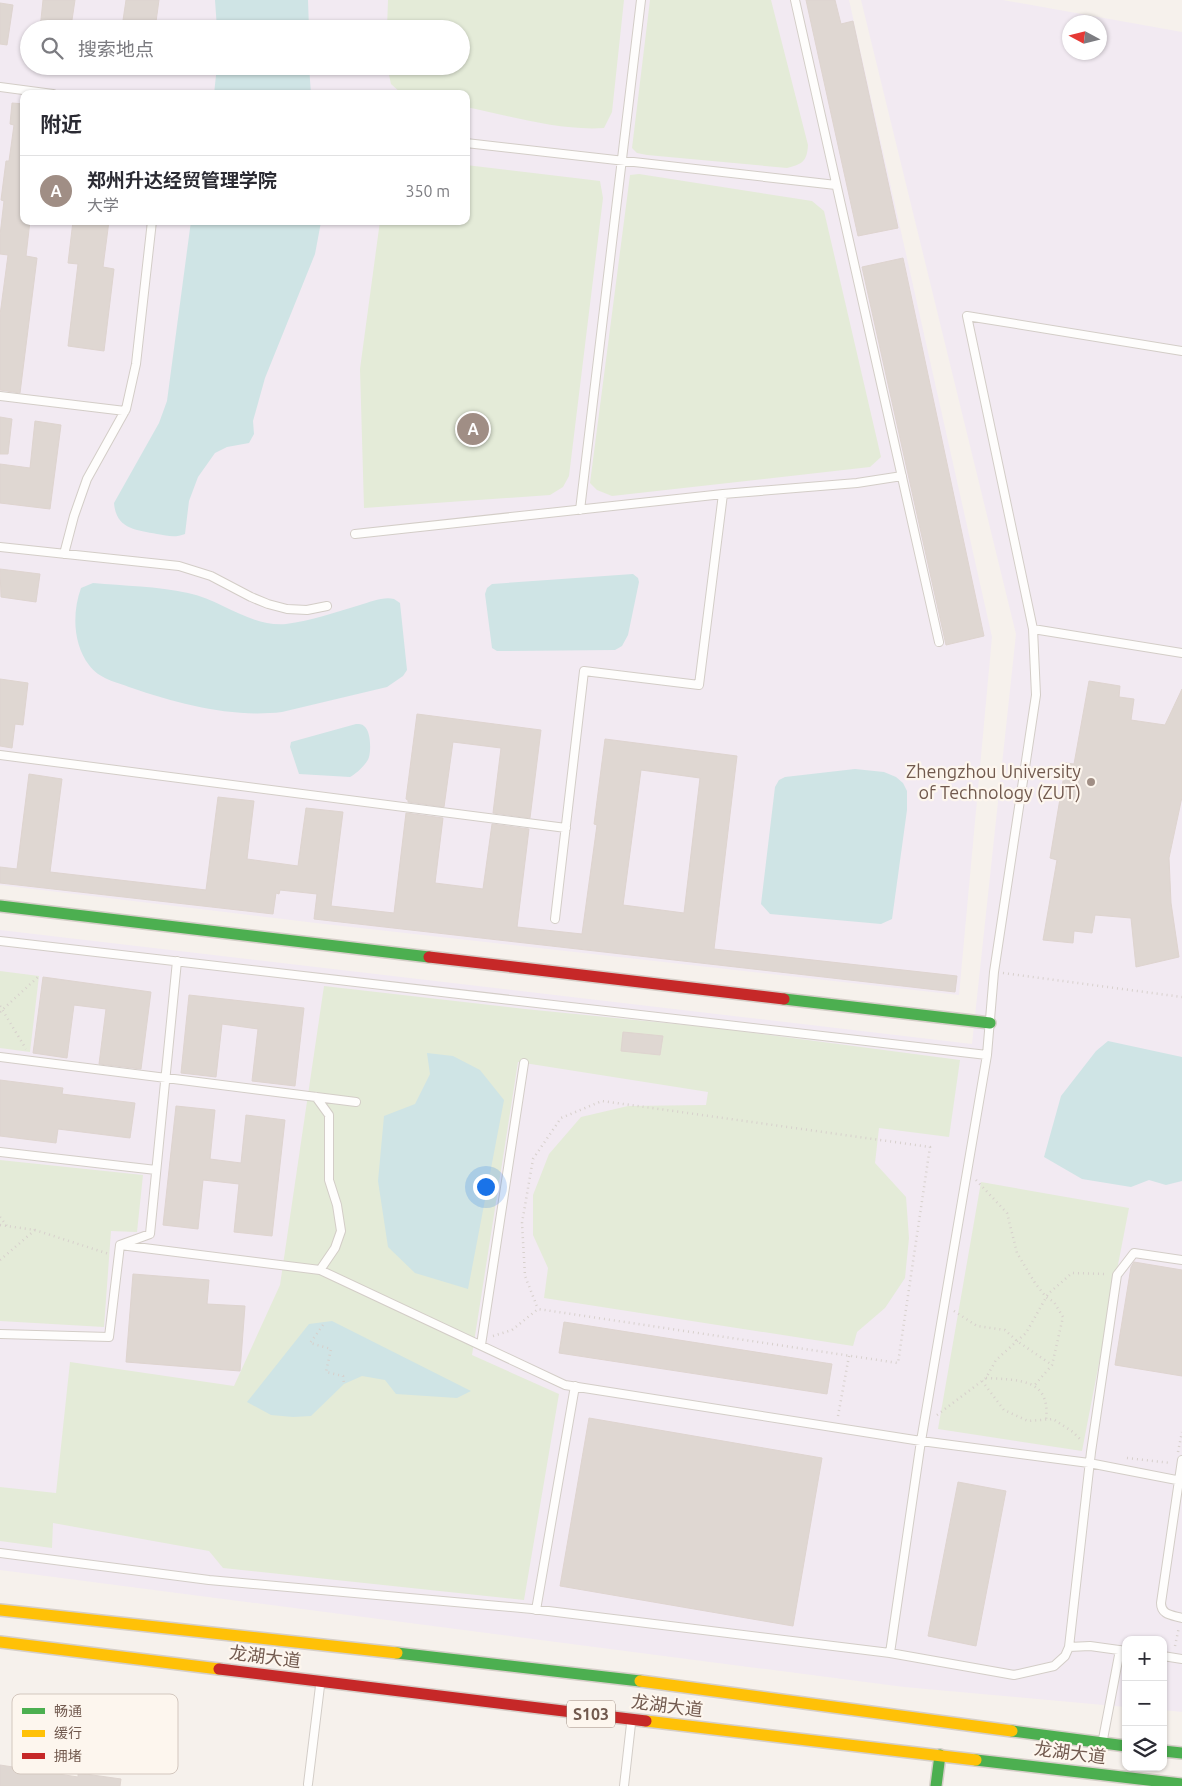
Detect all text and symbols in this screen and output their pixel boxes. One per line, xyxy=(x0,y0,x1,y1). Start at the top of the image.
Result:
north arrow xyxy=(1062,15,1107,60)
search box xyxy=(20,20,470,75)
icon: search xyxy=(38,34,66,62)
text: 搜索地点 xyxy=(78,38,154,60)
text: 附近 xyxy=(40,112,82,136)
text: 郑州升达经贸管理学院 xyxy=(87,169,277,191)
text: A xyxy=(50,182,62,200)
text: 350 m xyxy=(405,182,450,200)
text: 大学 xyxy=(87,196,119,214)
pin: A xyxy=(457,410,489,448)
place label: Zhengzhou University of Technology (ZUT) xyxy=(906,761,1081,803)
marker: Zhengzhou University of Technology (ZUT) xyxy=(1085,776,1097,788)
your location xyxy=(473,1174,499,1200)
map controls xyxy=(1122,1636,1167,1771)
button: + xyxy=(1122,1636,1167,1681)
street label: 龙湖大道 xyxy=(228,1642,302,1670)
button: − xyxy=(1122,1681,1167,1726)
street label: 龙湖大道 xyxy=(630,1691,704,1719)
legend xyxy=(12,1694,178,1774)
road number: S103 xyxy=(567,1700,615,1728)
text: 畅通 xyxy=(54,1703,82,1719)
text: 缓行 xyxy=(54,1725,82,1741)
button: layers xyxy=(1122,1726,1167,1771)
street label: 龙湖大道 xyxy=(1033,1738,1107,1766)
text: 拥堵 xyxy=(54,1748,82,1764)

